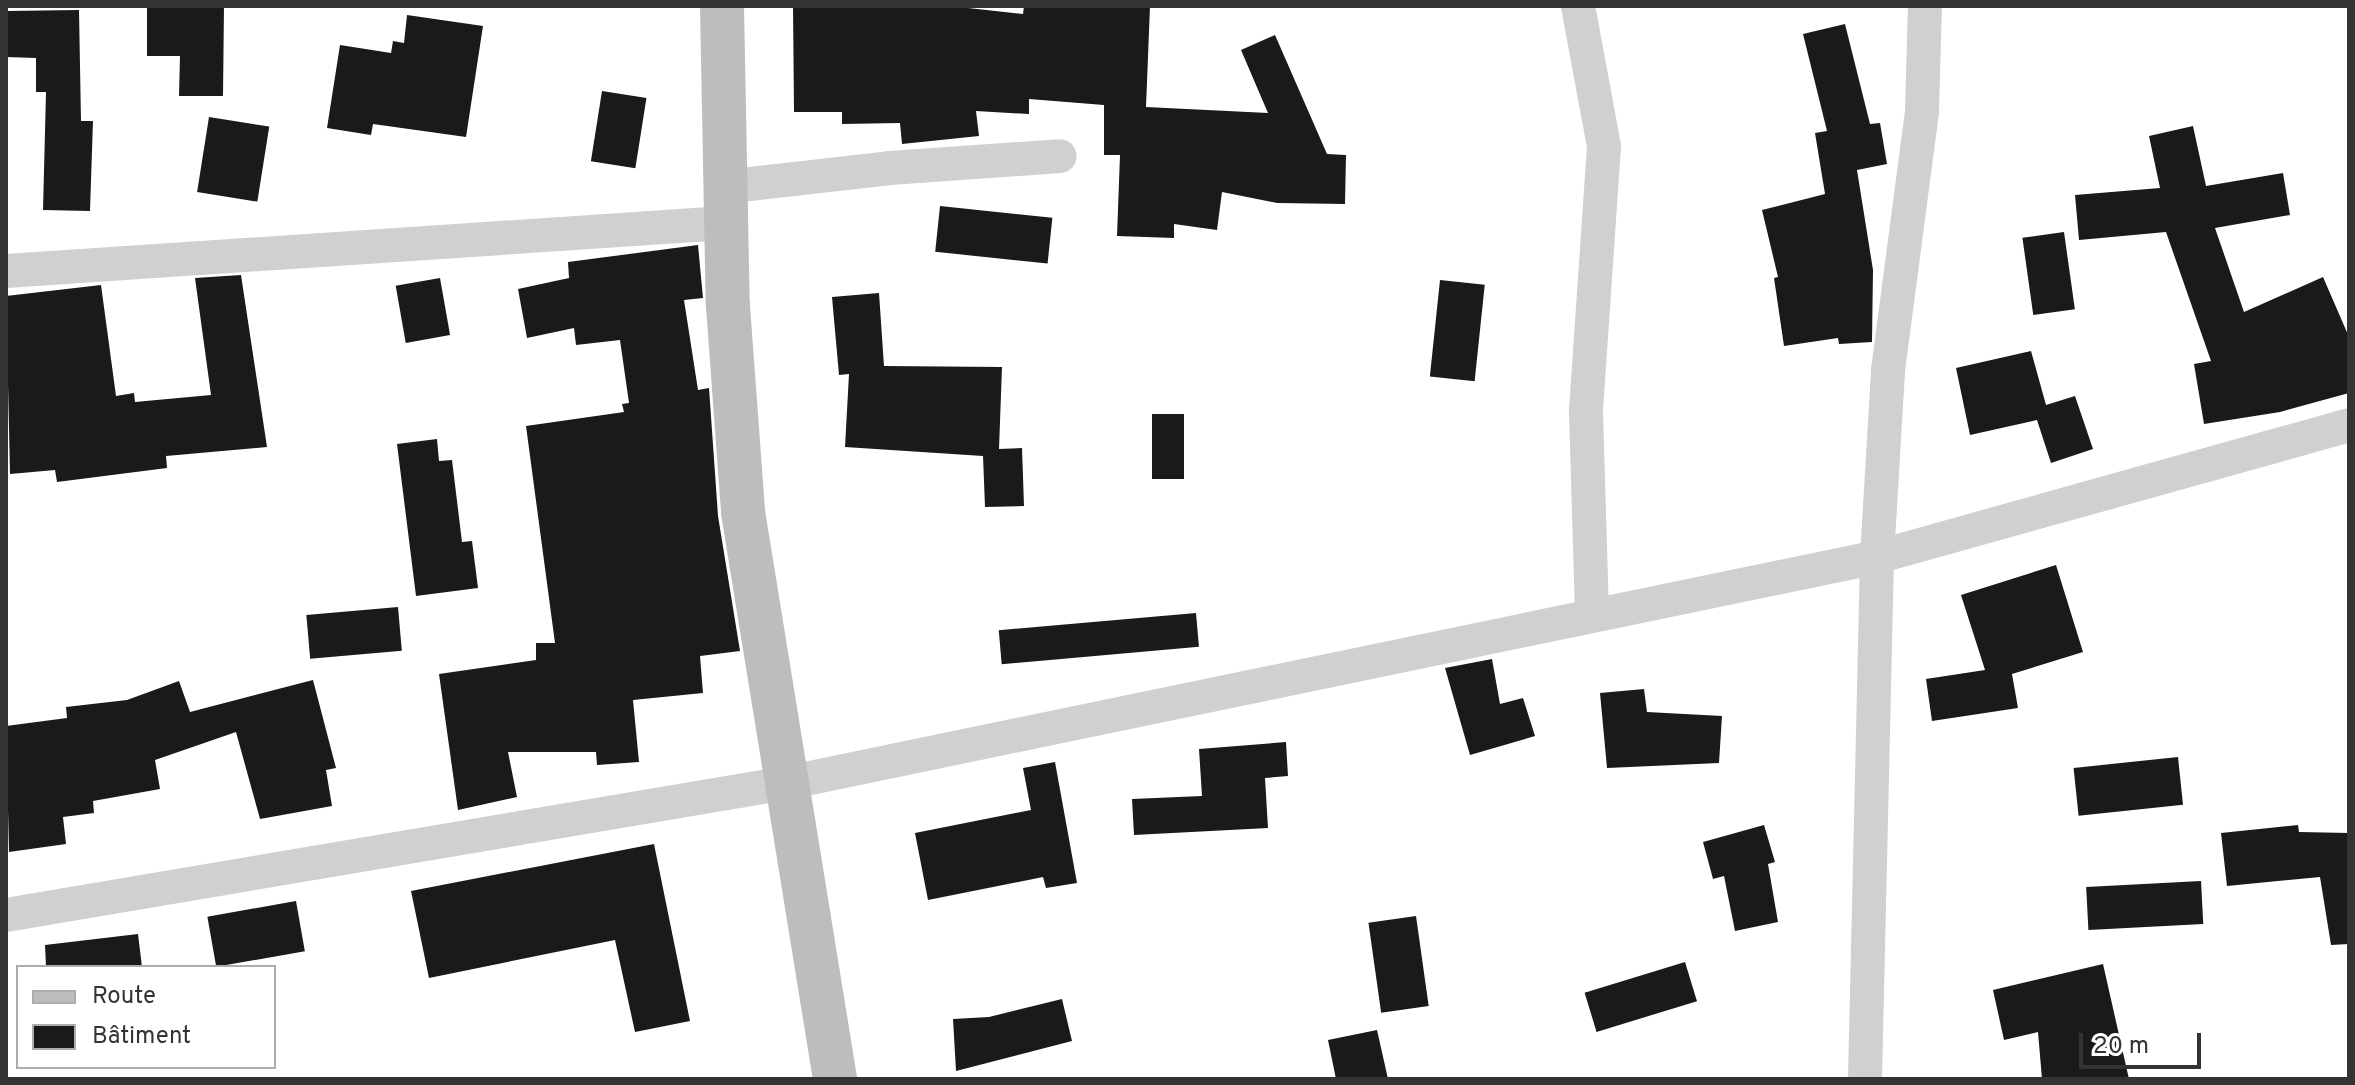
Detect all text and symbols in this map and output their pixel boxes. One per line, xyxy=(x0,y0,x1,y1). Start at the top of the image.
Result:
legend xyxy=(16,965,276,1069)
text: Route xyxy=(92,982,156,1012)
scale bar xyxy=(2083,1017,2205,1067)
text: Bâtiment xyxy=(92,1022,191,1052)
text: 20 m xyxy=(2093,1032,2149,1062)

